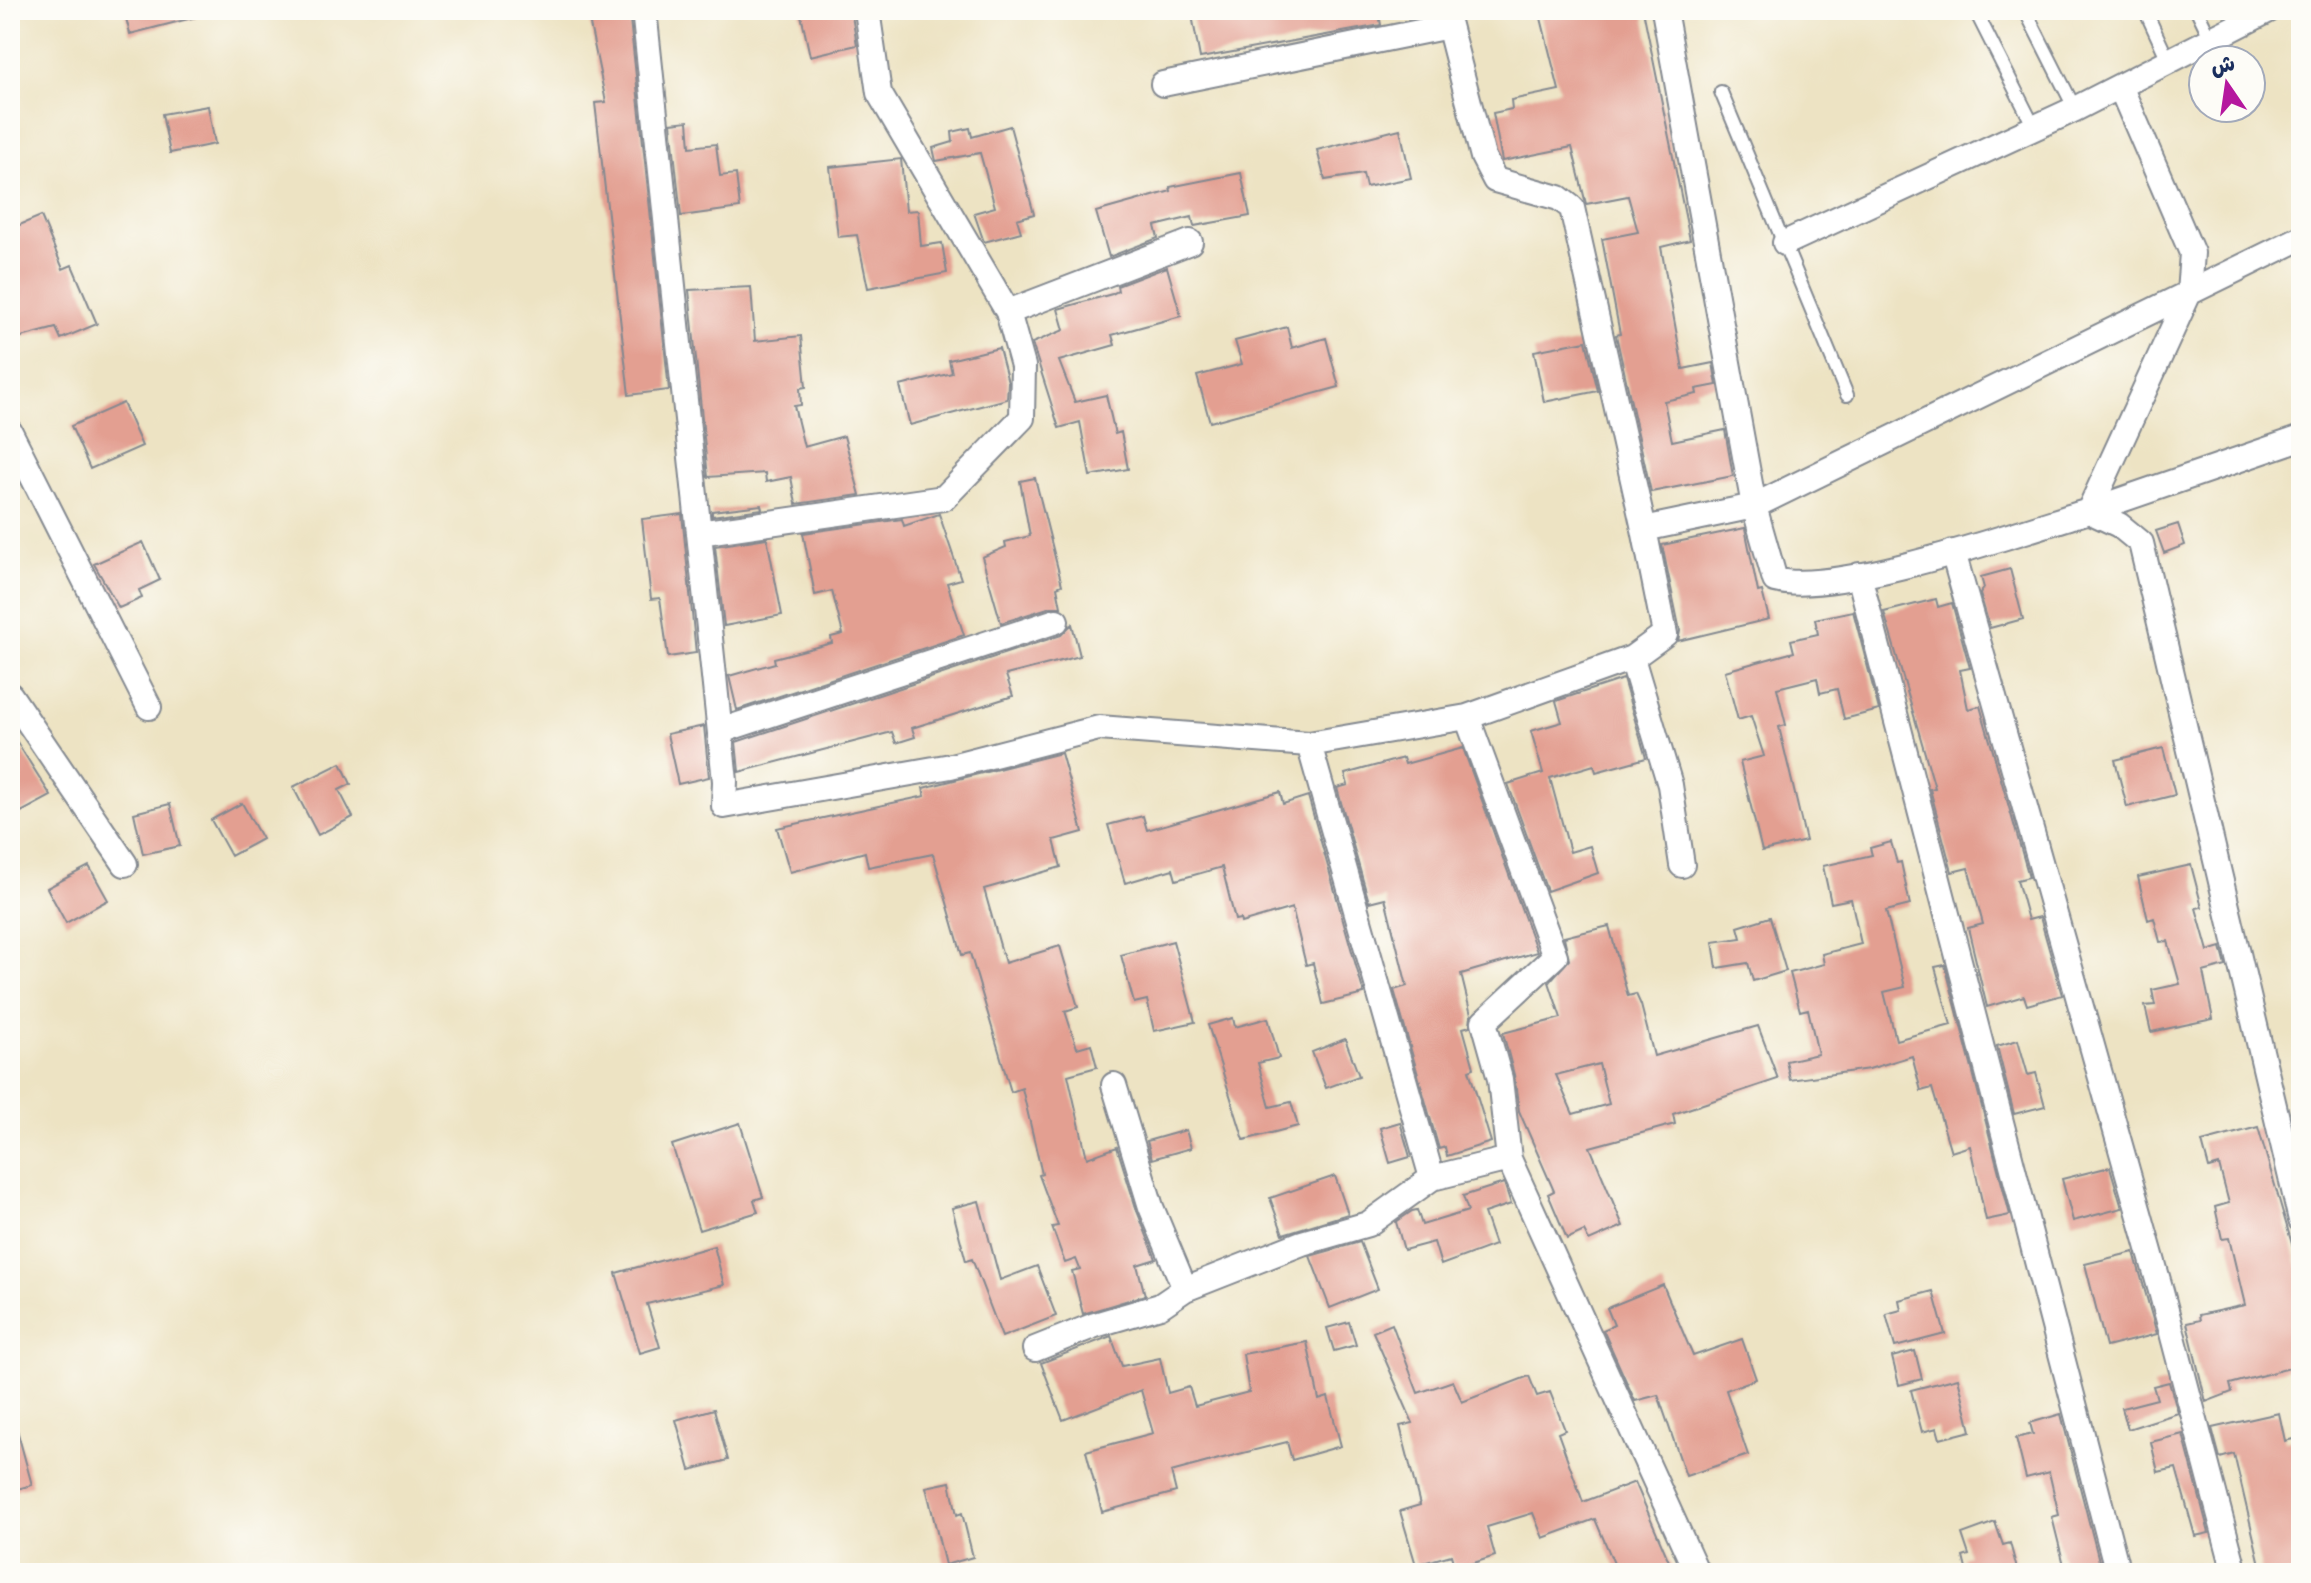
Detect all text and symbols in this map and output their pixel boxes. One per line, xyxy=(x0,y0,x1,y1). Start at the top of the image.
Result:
north arrow xyxy=(2187,44,2267,124)
text: ش xyxy=(2208,49,2237,81)

